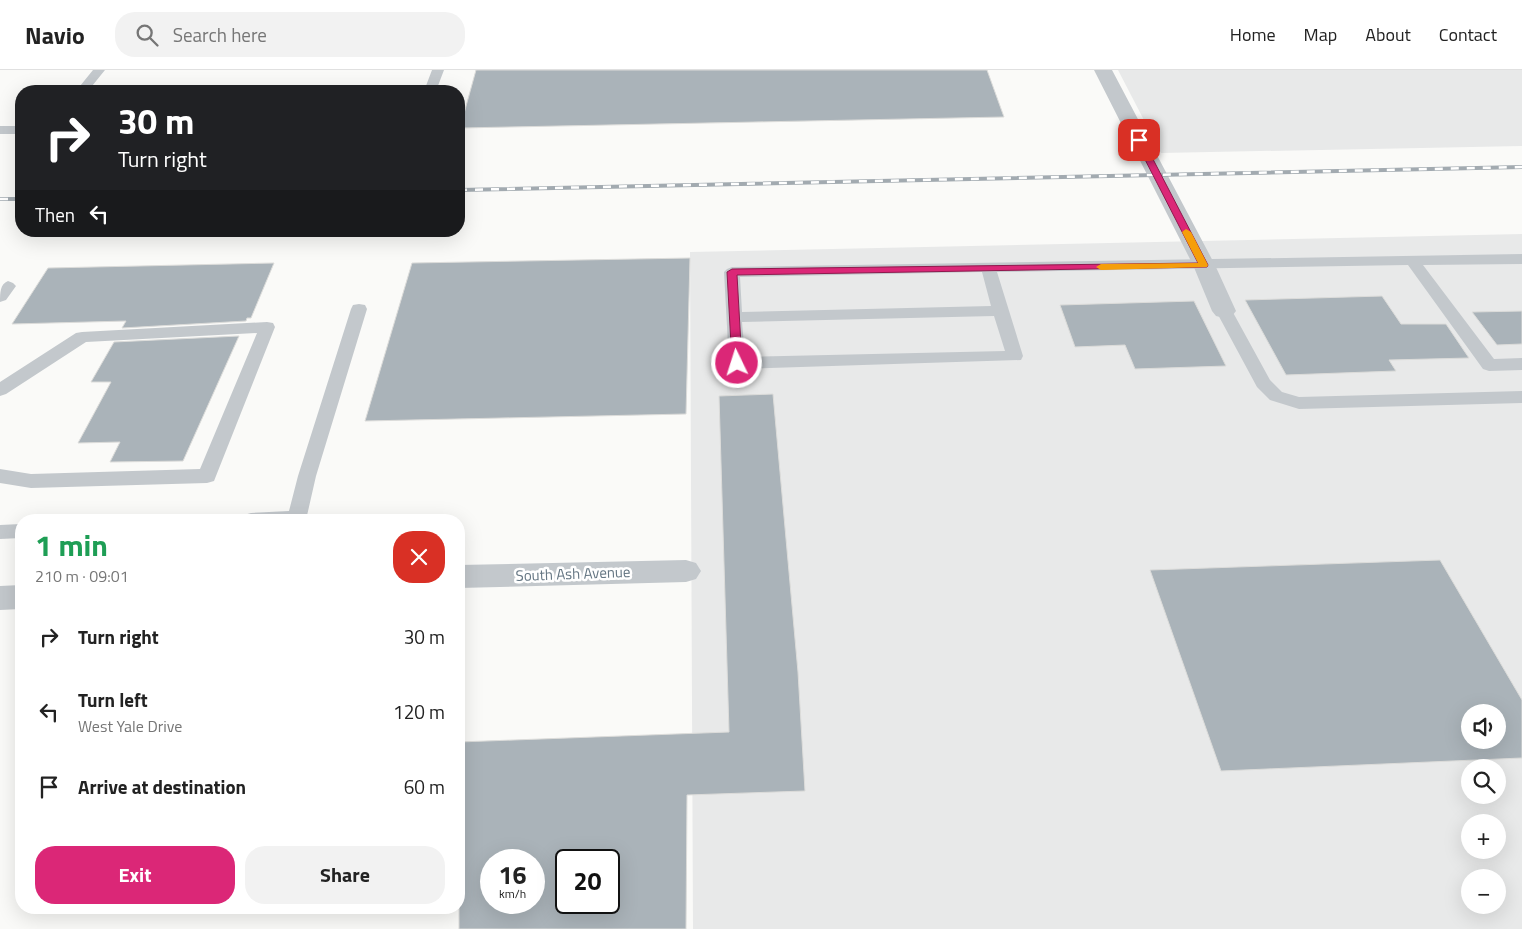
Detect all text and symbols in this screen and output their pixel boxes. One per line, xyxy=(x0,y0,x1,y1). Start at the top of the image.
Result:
search box xyxy=(115,12,465,57)
text: Navio xyxy=(25,17,85,53)
text: Search here xyxy=(173,20,267,49)
icon: search xyxy=(133,21,161,49)
text: Home xyxy=(1230,21,1276,48)
text: Map xyxy=(1304,21,1337,48)
text: About xyxy=(1365,21,1411,48)
text: Contact xyxy=(1439,21,1497,48)
text: 30 m xyxy=(118,94,194,148)
icon: right xyxy=(35,105,100,170)
pin xyxy=(1118,119,1160,161)
icon: arrive xyxy=(1125,126,1153,154)
text: Turn right xyxy=(118,142,207,176)
text: Then xyxy=(35,200,75,229)
icon: left xyxy=(85,200,113,228)
position arrow xyxy=(710,336,762,388)
text: 1 min xyxy=(35,522,108,568)
button: close xyxy=(393,531,445,583)
street label: South Ash Avenue xyxy=(515,560,631,587)
text: 210 m · 09:01 xyxy=(35,564,129,588)
text: Turn right xyxy=(78,622,159,651)
text: 30 m xyxy=(404,622,445,651)
icon: right xyxy=(35,623,63,651)
text: Turn left xyxy=(78,685,148,714)
text: 120 m xyxy=(393,697,445,726)
icon: left xyxy=(35,698,63,726)
map controls xyxy=(1461,704,1506,914)
button: sound xyxy=(1461,704,1506,749)
text: West Yale Drive xyxy=(78,714,182,738)
button: search xyxy=(1461,759,1506,804)
text: Arrive at destination xyxy=(78,772,246,801)
text: 60 m xyxy=(404,772,445,801)
icon: arrive xyxy=(35,773,63,801)
button: + xyxy=(1461,814,1506,859)
button: Exit xyxy=(35,846,235,904)
button: Share xyxy=(245,846,445,904)
speed limit sign: 20 xyxy=(555,849,620,914)
text: 16 xyxy=(498,856,527,894)
button: − xyxy=(1461,869,1506,914)
text: km/h xyxy=(499,884,526,903)

